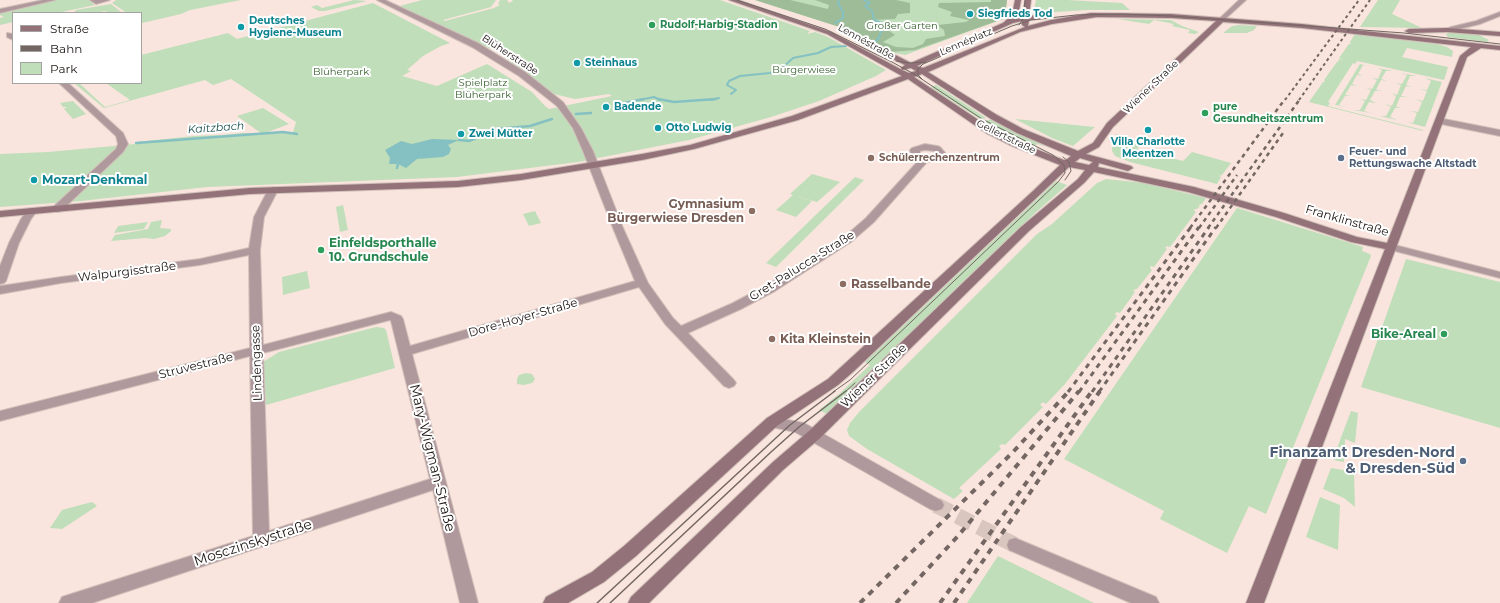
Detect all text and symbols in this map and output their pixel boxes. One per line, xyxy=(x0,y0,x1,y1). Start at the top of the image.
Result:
place label: Siegfrieds Tod xyxy=(978,8,1052,20)
marker: Siegfrieds Tod xyxy=(965,9,975,19)
legend xyxy=(12,12,142,84)
place label: Deutsches Hygiene-Museum xyxy=(249,15,342,38)
place label: Rudolf-Harbig-Stadion xyxy=(660,19,778,31)
marker: Rudolf-Harbig-Stadion xyxy=(647,20,657,30)
park label: Großer Garten xyxy=(866,20,938,32)
text: Straße xyxy=(50,21,89,36)
marker: Deutsches Hygiene-Museum xyxy=(236,22,246,32)
street label: Lennéstraße xyxy=(836,22,896,62)
street label: Lennéplatz xyxy=(938,26,994,58)
street label: Blüherstraße xyxy=(480,32,540,78)
text: Bahn xyxy=(50,41,82,56)
place label: Steinhaus xyxy=(585,57,637,69)
marker: Steinhaus xyxy=(572,58,582,68)
street label: Wiener Straße xyxy=(1121,58,1181,116)
text: Park xyxy=(50,61,77,76)
park label: Bürgerwiese xyxy=(772,64,836,76)
park label: Blüherpark xyxy=(313,66,369,78)
park label: Spielplatz Blüherpark xyxy=(455,77,511,100)
place label: Badende xyxy=(614,101,661,113)
place label: pure Gesundheitszentrum xyxy=(1213,101,1324,124)
marker: Badende xyxy=(601,102,611,112)
marker: pure Gesundheitszentrum xyxy=(1200,108,1210,118)
street label: Gellertstraße xyxy=(974,117,1038,157)
water label: Kaitzbach xyxy=(187,119,245,137)
place label: Otto Ludwig xyxy=(666,122,731,134)
marker: Otto Ludwig xyxy=(653,123,663,133)
marker: Villa Charlotte Meentzen xyxy=(1143,125,1153,135)
place label: Zwei Mütter xyxy=(469,128,532,140)
marker: Zwei Mütter xyxy=(456,129,466,139)
place label: Villa Charlotte Meentzen xyxy=(1111,136,1185,160)
place label: Feuer- und Rettungswache Altstadt xyxy=(1349,146,1477,170)
place label: Schülerrechenzentrum xyxy=(879,152,1000,164)
marker: Schülerrechenzentrum xyxy=(866,153,876,163)
marker: Feuer- und Rettungswache Altstadt xyxy=(1336,153,1346,163)
place label: Mozart-Denkmal xyxy=(42,173,147,187)
marker: Mozart-Denkmal xyxy=(29,175,39,185)
place label: Gymnasium Bürgerwiese Dresden xyxy=(607,197,744,225)
street label: Franklinstraße xyxy=(1304,202,1390,240)
marker: Gymnasium Bürgerwiese Dresden xyxy=(747,206,757,216)
street label: Gret-Palucca-Straße xyxy=(747,228,857,304)
place label: Einfeldsporthalle 10. Grundschule xyxy=(329,236,437,264)
marker: Einfeldsporthalle 10. Grundschule xyxy=(316,245,326,255)
street label: Walpurgisstraße xyxy=(77,259,177,285)
place label: Rasselbande xyxy=(851,277,931,291)
marker: Rasselbande xyxy=(838,279,848,289)
street label: Dore-Hoyer-Straße xyxy=(467,296,579,340)
street label: Lindengasse xyxy=(248,325,266,401)
place label: Bike-Areal xyxy=(1371,327,1436,341)
marker: Bike-Areal xyxy=(1439,329,1449,339)
place label: Kita Kleinstein xyxy=(780,332,871,346)
marker: Kita Kleinstein xyxy=(767,334,777,344)
street label: Wiener Straße xyxy=(838,341,910,411)
street label: Struvestraße xyxy=(157,350,235,382)
street label: Mary-Wigman-Straße xyxy=(406,383,458,533)
place label: Finanzamt Dresden-Nord & Dresden-Süd xyxy=(1269,445,1455,478)
marker: Finanzamt Dresden-Nord & Dresden-Süd xyxy=(1458,456,1468,466)
street label: Mosczinskystraße xyxy=(192,516,314,570)

